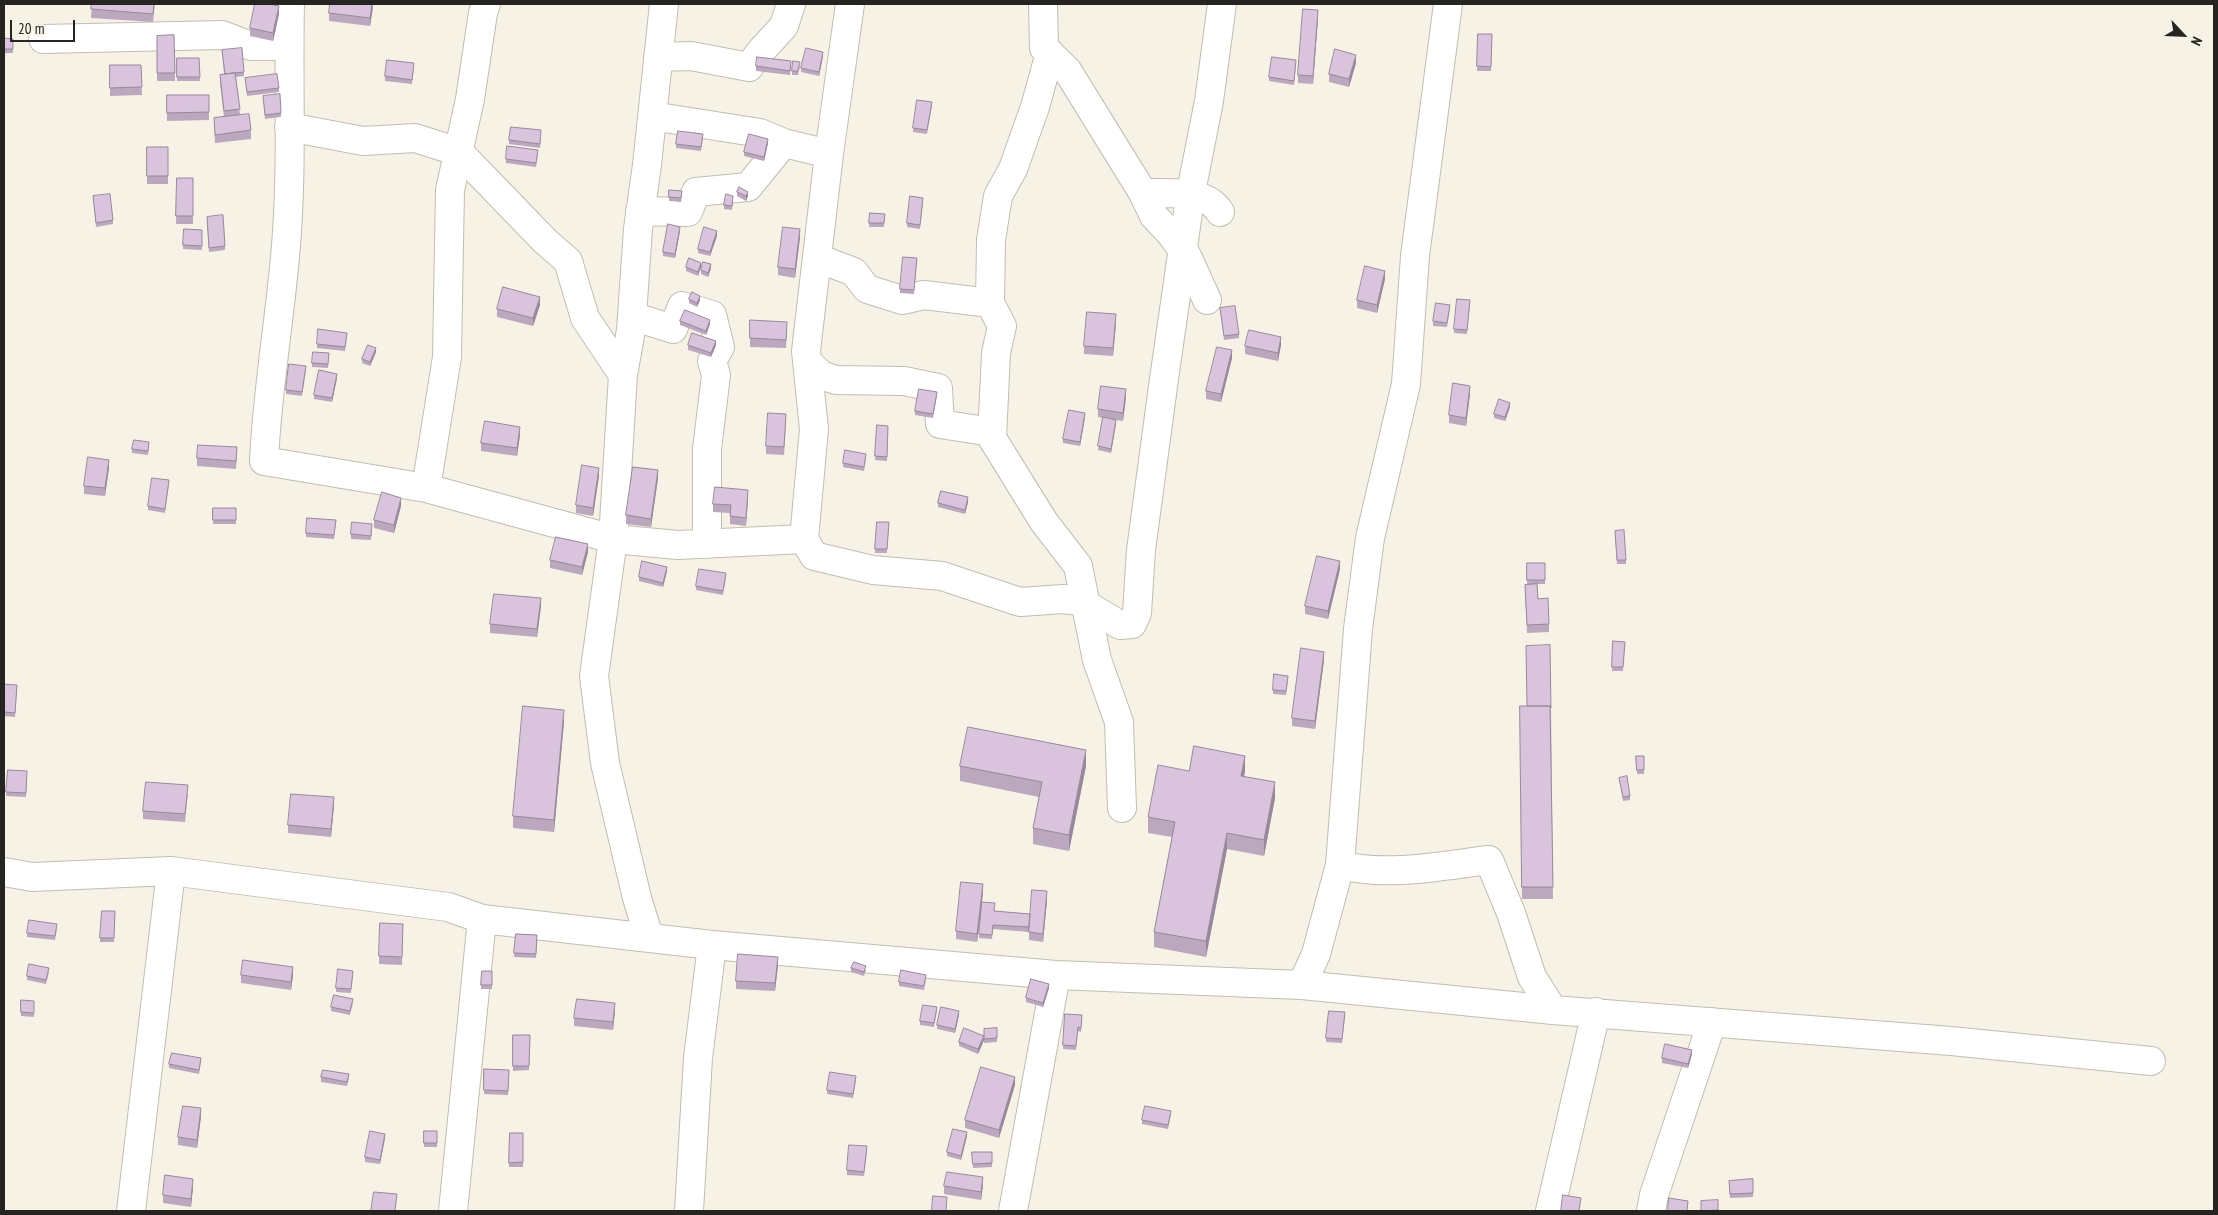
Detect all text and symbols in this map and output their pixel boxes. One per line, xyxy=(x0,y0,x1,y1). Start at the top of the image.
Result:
scale bar xyxy=(12,10,78,42)
north arrow xyxy=(2158,10,2208,60)
text: 20 m xyxy=(18,19,44,38)
text: N xyxy=(2187,34,2206,49)

